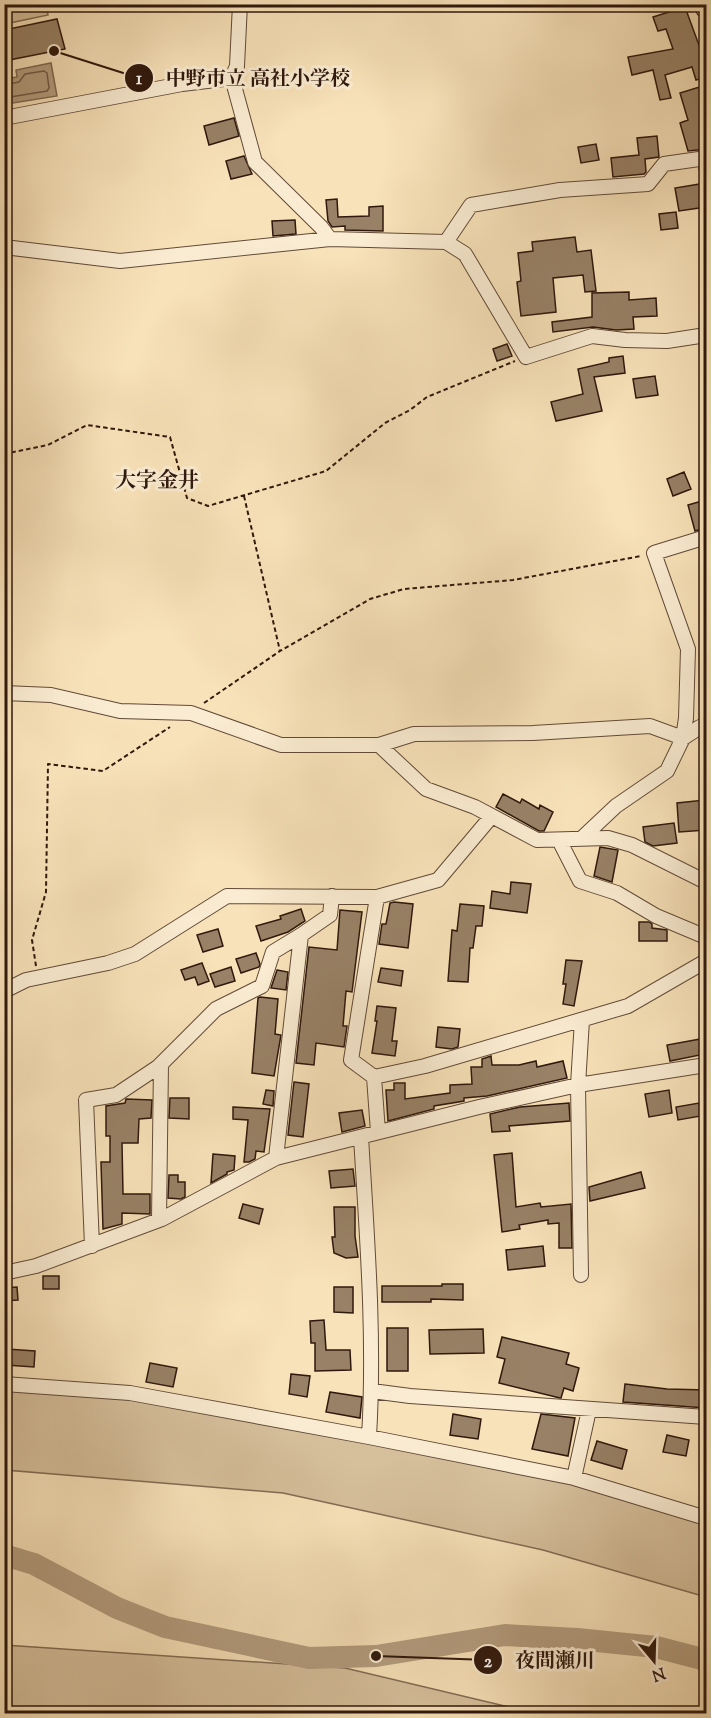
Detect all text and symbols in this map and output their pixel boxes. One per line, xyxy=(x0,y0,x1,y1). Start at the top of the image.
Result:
callout: 中野市立 高社小学校 xyxy=(124,59,362,97)
text: 中野市立 高社小学校 xyxy=(166,66,350,95)
text: 1 xyxy=(136,67,143,93)
district label: 大字金井 xyxy=(115,467,199,497)
north arrow xyxy=(624,1631,684,1691)
callout: 夜間瀬川 xyxy=(473,1641,607,1679)
text: 夜間瀬川 xyxy=(515,1648,595,1677)
text: 2 xyxy=(484,1650,493,1676)
text: N xyxy=(648,1660,668,1686)

